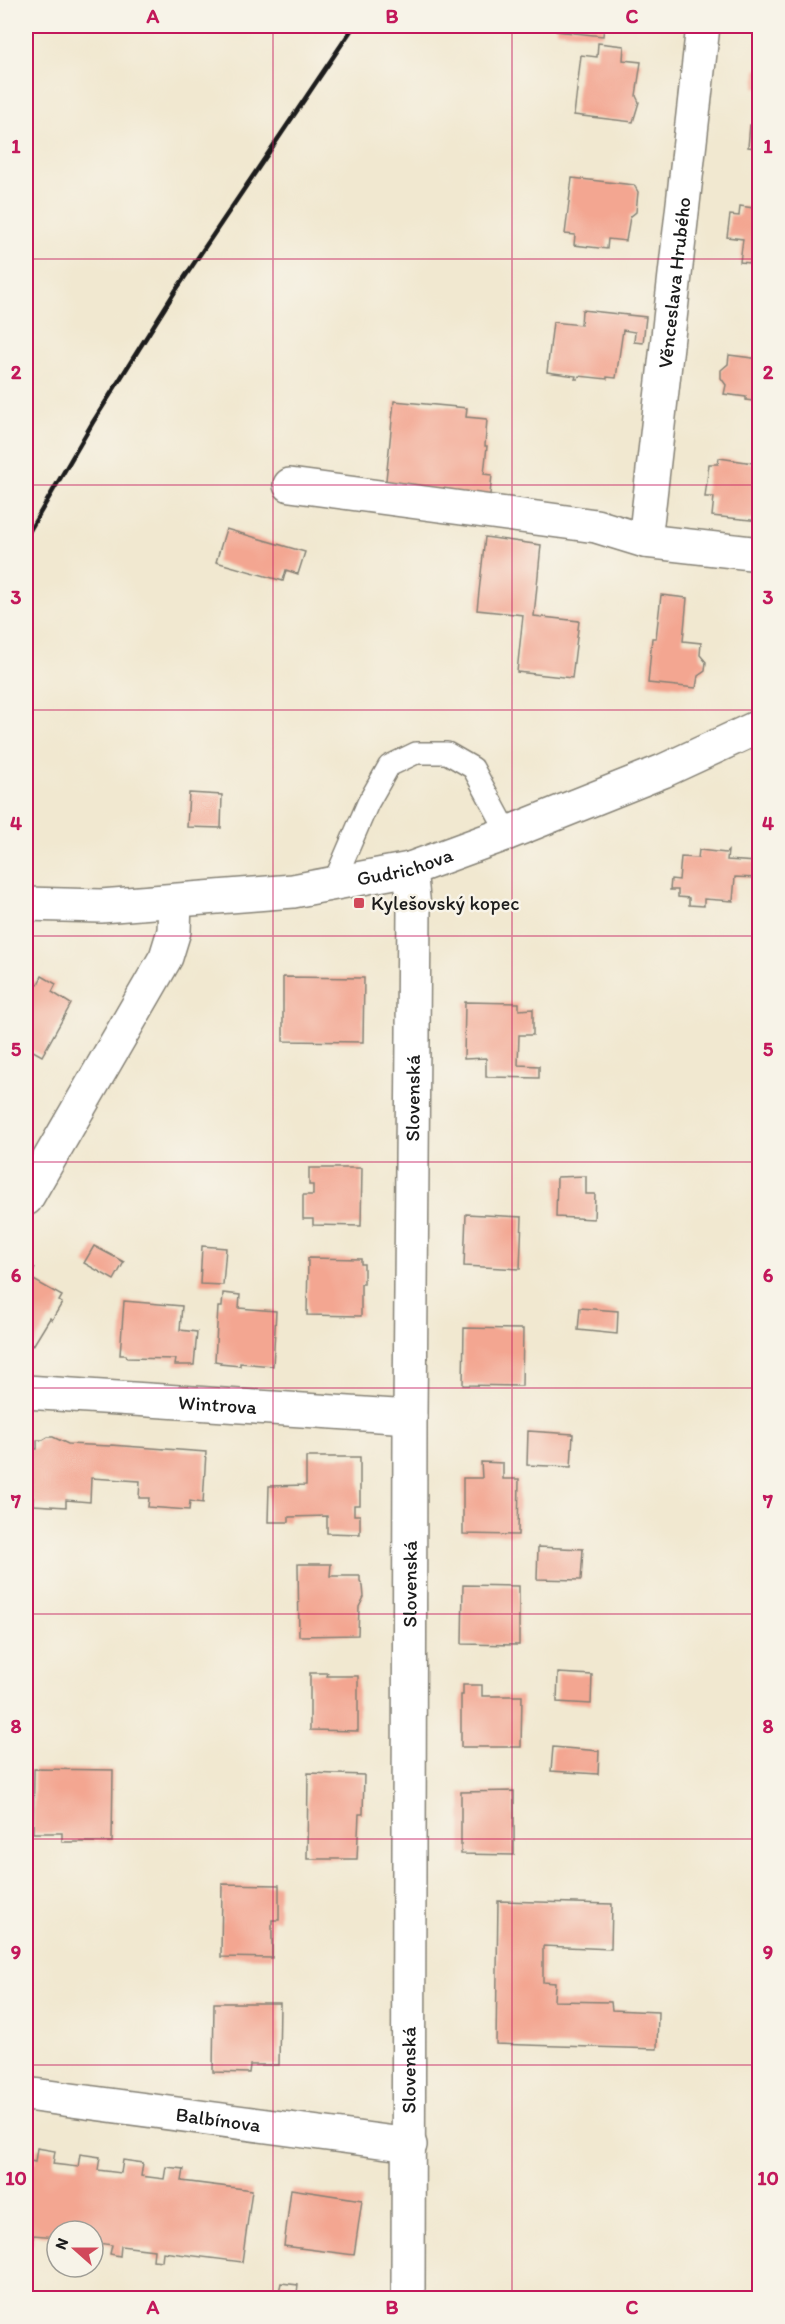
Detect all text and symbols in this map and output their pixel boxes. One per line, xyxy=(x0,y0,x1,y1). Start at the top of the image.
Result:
text: A xyxy=(146,4,160,28)
text: B xyxy=(386,4,399,28)
text: C xyxy=(626,4,639,28)
text: 1 xyxy=(11,134,21,158)
text: 1 xyxy=(763,134,773,158)
street label: Věnceslava Hrubého xyxy=(653,196,696,370)
text: 2 xyxy=(11,360,22,384)
text: 2 xyxy=(763,360,774,384)
text: 3 xyxy=(11,585,22,609)
text: 3 xyxy=(763,585,774,609)
text: 4 xyxy=(10,811,22,835)
text: 4 xyxy=(762,811,774,835)
street label: Gudrichova xyxy=(355,842,457,891)
place label: Kylešovský kopec xyxy=(371,891,519,915)
marker: Kylešovský kopec xyxy=(352,896,366,910)
text: 5 xyxy=(11,1037,22,1061)
text: 5 xyxy=(763,1037,774,1061)
street label: Slovenská xyxy=(400,1054,425,1142)
text: 6 xyxy=(11,1263,22,1287)
text: 6 xyxy=(763,1263,774,1287)
street label: Wintrova xyxy=(177,1390,258,1419)
text: 7 xyxy=(10,1489,21,1513)
text: 7 xyxy=(762,1489,773,1513)
street label: Slovenská xyxy=(398,1540,422,1627)
text: 8 xyxy=(11,1714,22,1738)
text: 8 xyxy=(763,1714,774,1738)
text: 9 xyxy=(11,1940,21,1964)
text: 9 xyxy=(763,1940,773,1964)
street label: Slovenská xyxy=(396,2026,421,2113)
street label: Balbínova xyxy=(174,2102,263,2137)
text: 10 xyxy=(5,2166,27,2190)
text: 10 xyxy=(757,2166,779,2190)
north arrow xyxy=(45,2219,105,2279)
text: N xyxy=(51,2235,72,2252)
text: A xyxy=(146,2295,160,2319)
text: B xyxy=(386,2295,399,2319)
text: C xyxy=(626,2295,639,2319)

